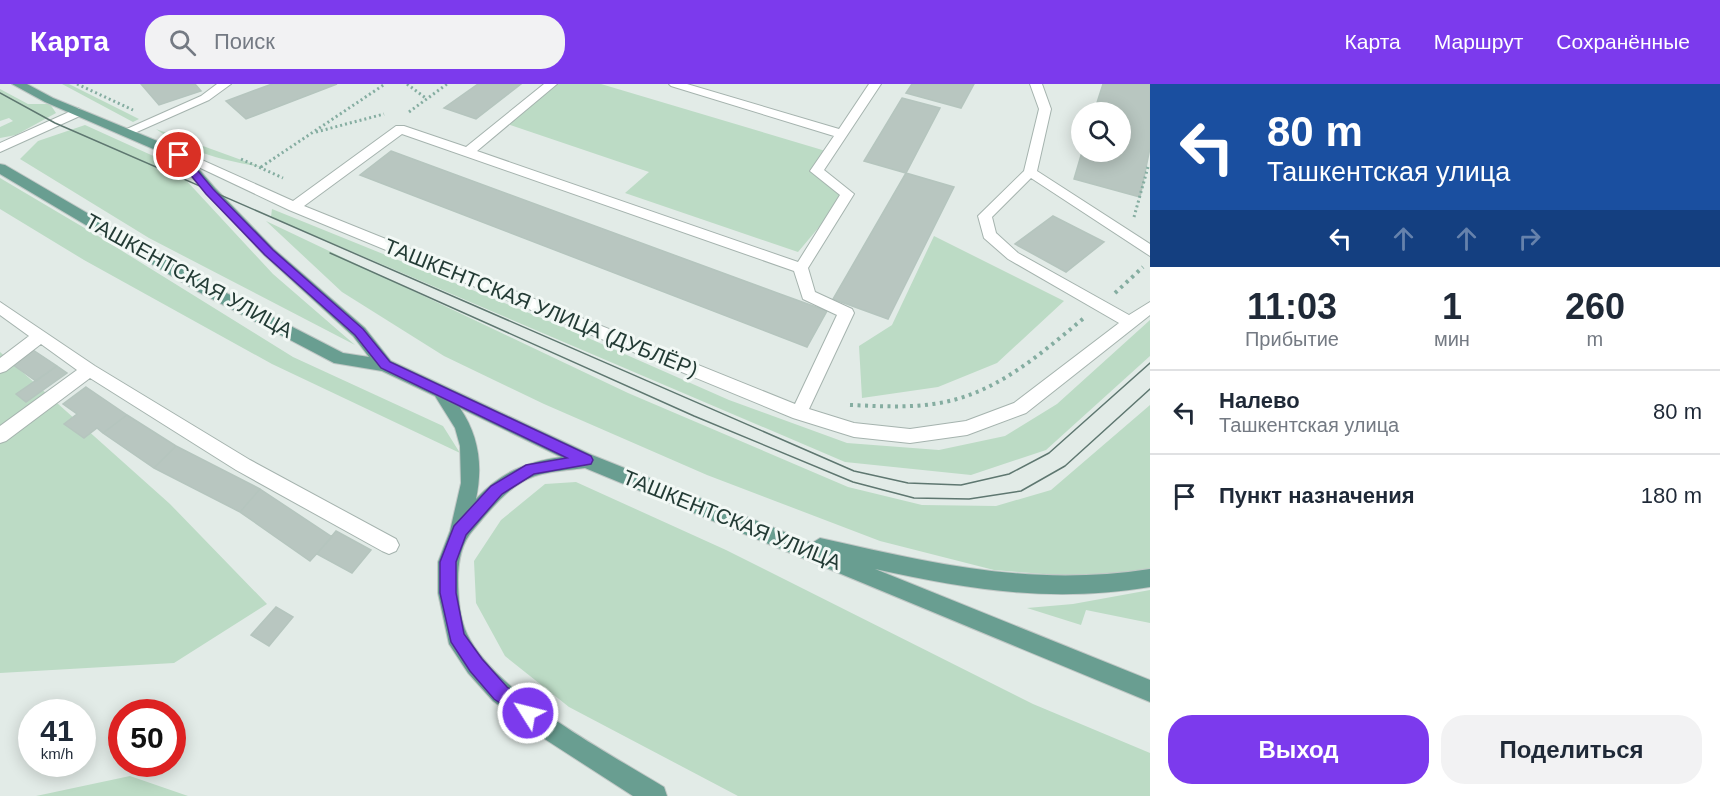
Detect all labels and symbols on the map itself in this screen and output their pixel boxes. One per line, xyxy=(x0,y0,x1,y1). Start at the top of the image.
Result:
pin xyxy=(153,129,204,180)
street label: ТАШКЕНТСКАЯ УЛИЦА xyxy=(82,209,297,342)
street label: ТАШКЕНТСКАЯ УЛИЦА (ДУБЛЁР) xyxy=(381,234,701,381)
street label: ТАШКЕНТСКАЯ УЛИЦА xyxy=(620,465,845,574)
position arrow xyxy=(496,681,560,745)
speed limit sign: 50 xyxy=(108,699,186,777)

